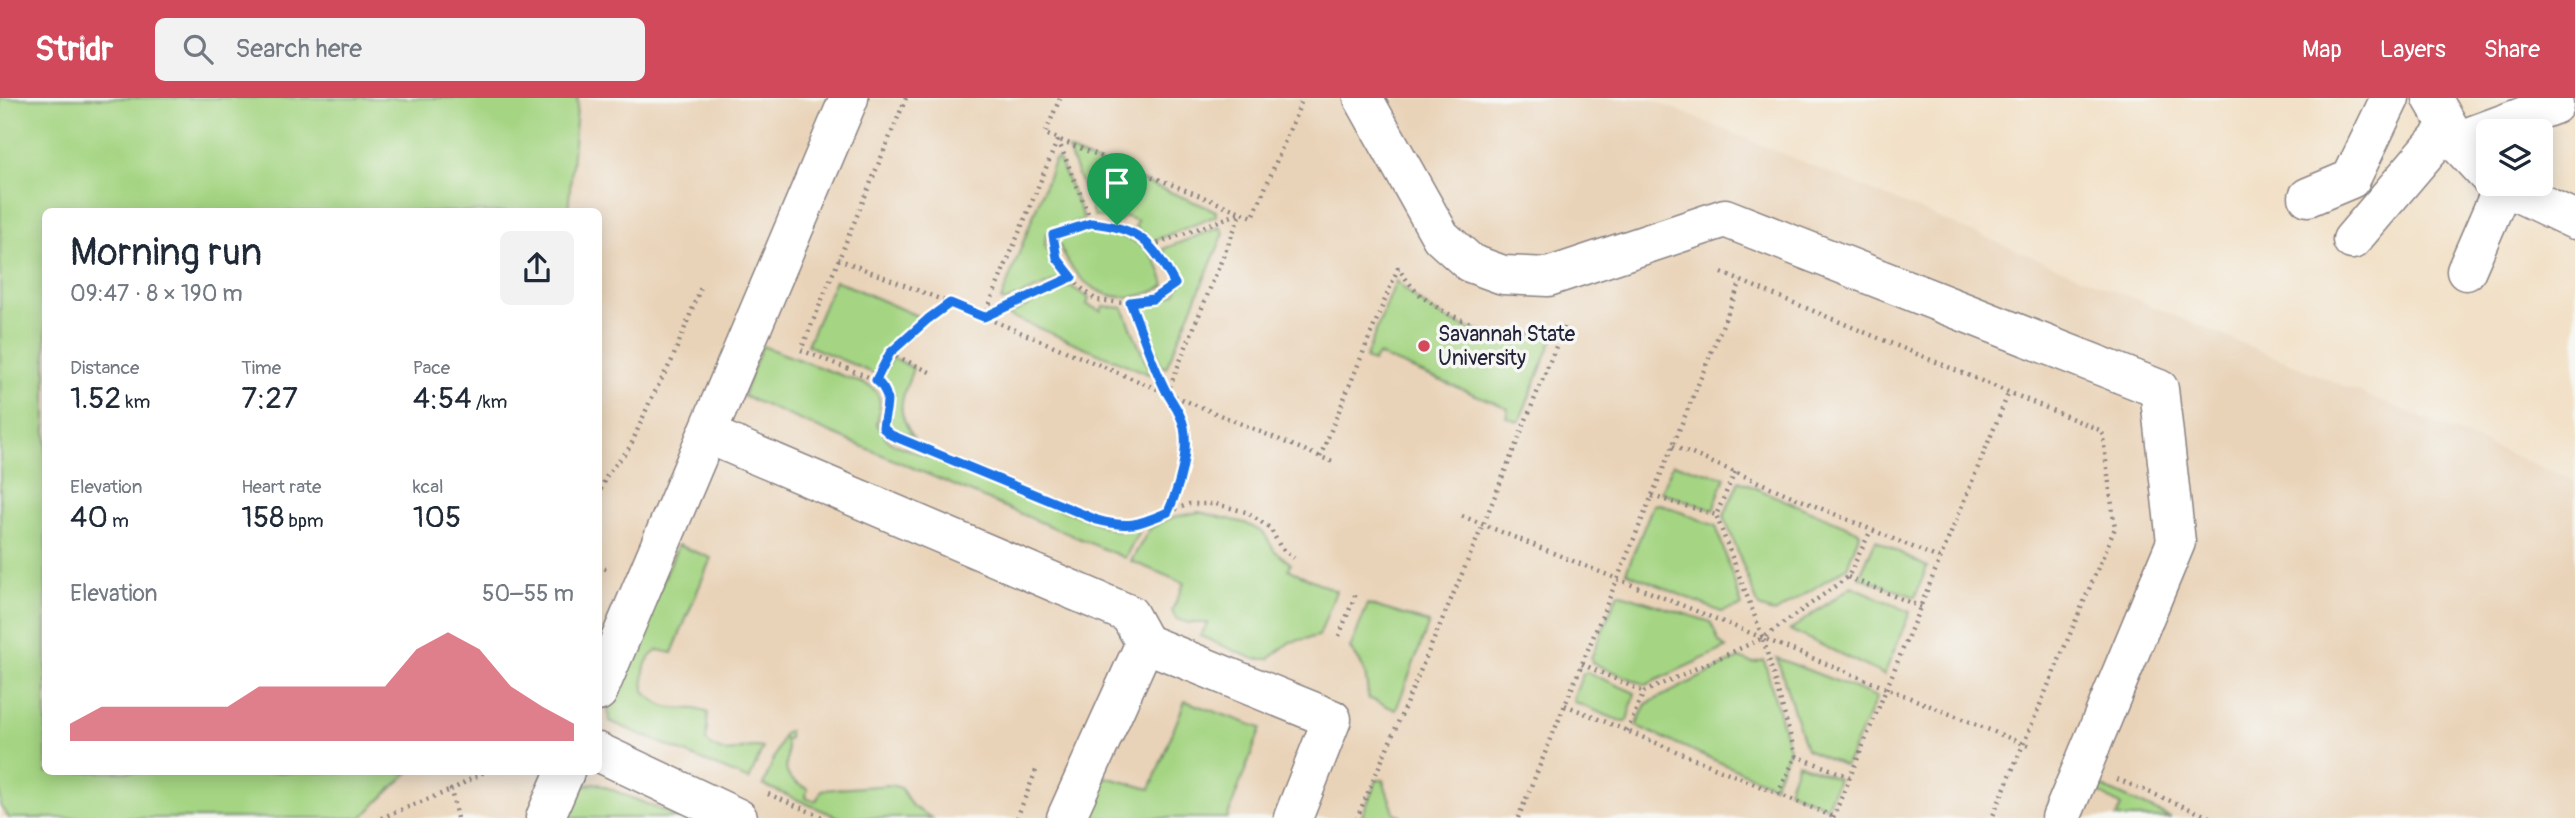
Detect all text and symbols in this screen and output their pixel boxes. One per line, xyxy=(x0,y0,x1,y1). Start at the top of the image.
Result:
search box xyxy=(155,18,645,81)
text: Stridr xyxy=(35,29,113,70)
icon: search xyxy=(179,30,217,68)
text: Search here xyxy=(235,33,362,65)
text: Map xyxy=(2302,35,2342,64)
text: Layers xyxy=(2380,35,2446,64)
text: Share xyxy=(2484,35,2540,64)
map controls xyxy=(2476,119,2553,196)
button: layers xyxy=(2476,119,2553,196)
pin xyxy=(1087,153,1147,225)
icon: arrive xyxy=(1098,164,1136,202)
text: Morning run xyxy=(70,229,262,277)
button: share xyxy=(500,231,574,305)
text: 09:47 · 8 × 190 m xyxy=(70,279,243,308)
place label: Savannah State University xyxy=(1438,321,1576,372)
marker: Savannah State University xyxy=(1416,338,1432,354)
text: Distance xyxy=(70,356,139,380)
text: Time xyxy=(241,356,281,380)
text: Pace xyxy=(413,356,450,380)
text: 1.52 xyxy=(70,380,121,417)
text: 7:27 xyxy=(241,380,298,417)
text: 4:54 xyxy=(413,380,472,417)
text: km xyxy=(121,390,150,414)
text: /km xyxy=(472,390,507,414)
text: Elevation xyxy=(70,475,142,499)
text: Heart rate xyxy=(241,475,321,499)
text: kcal xyxy=(413,475,444,499)
text: 40 xyxy=(70,499,108,536)
text: 158 xyxy=(241,499,284,536)
text: 105 xyxy=(413,499,461,536)
text: m xyxy=(108,509,129,533)
text: bpm xyxy=(284,509,324,533)
text: Elevation xyxy=(70,579,158,608)
text: 50–55 m xyxy=(482,579,574,608)

